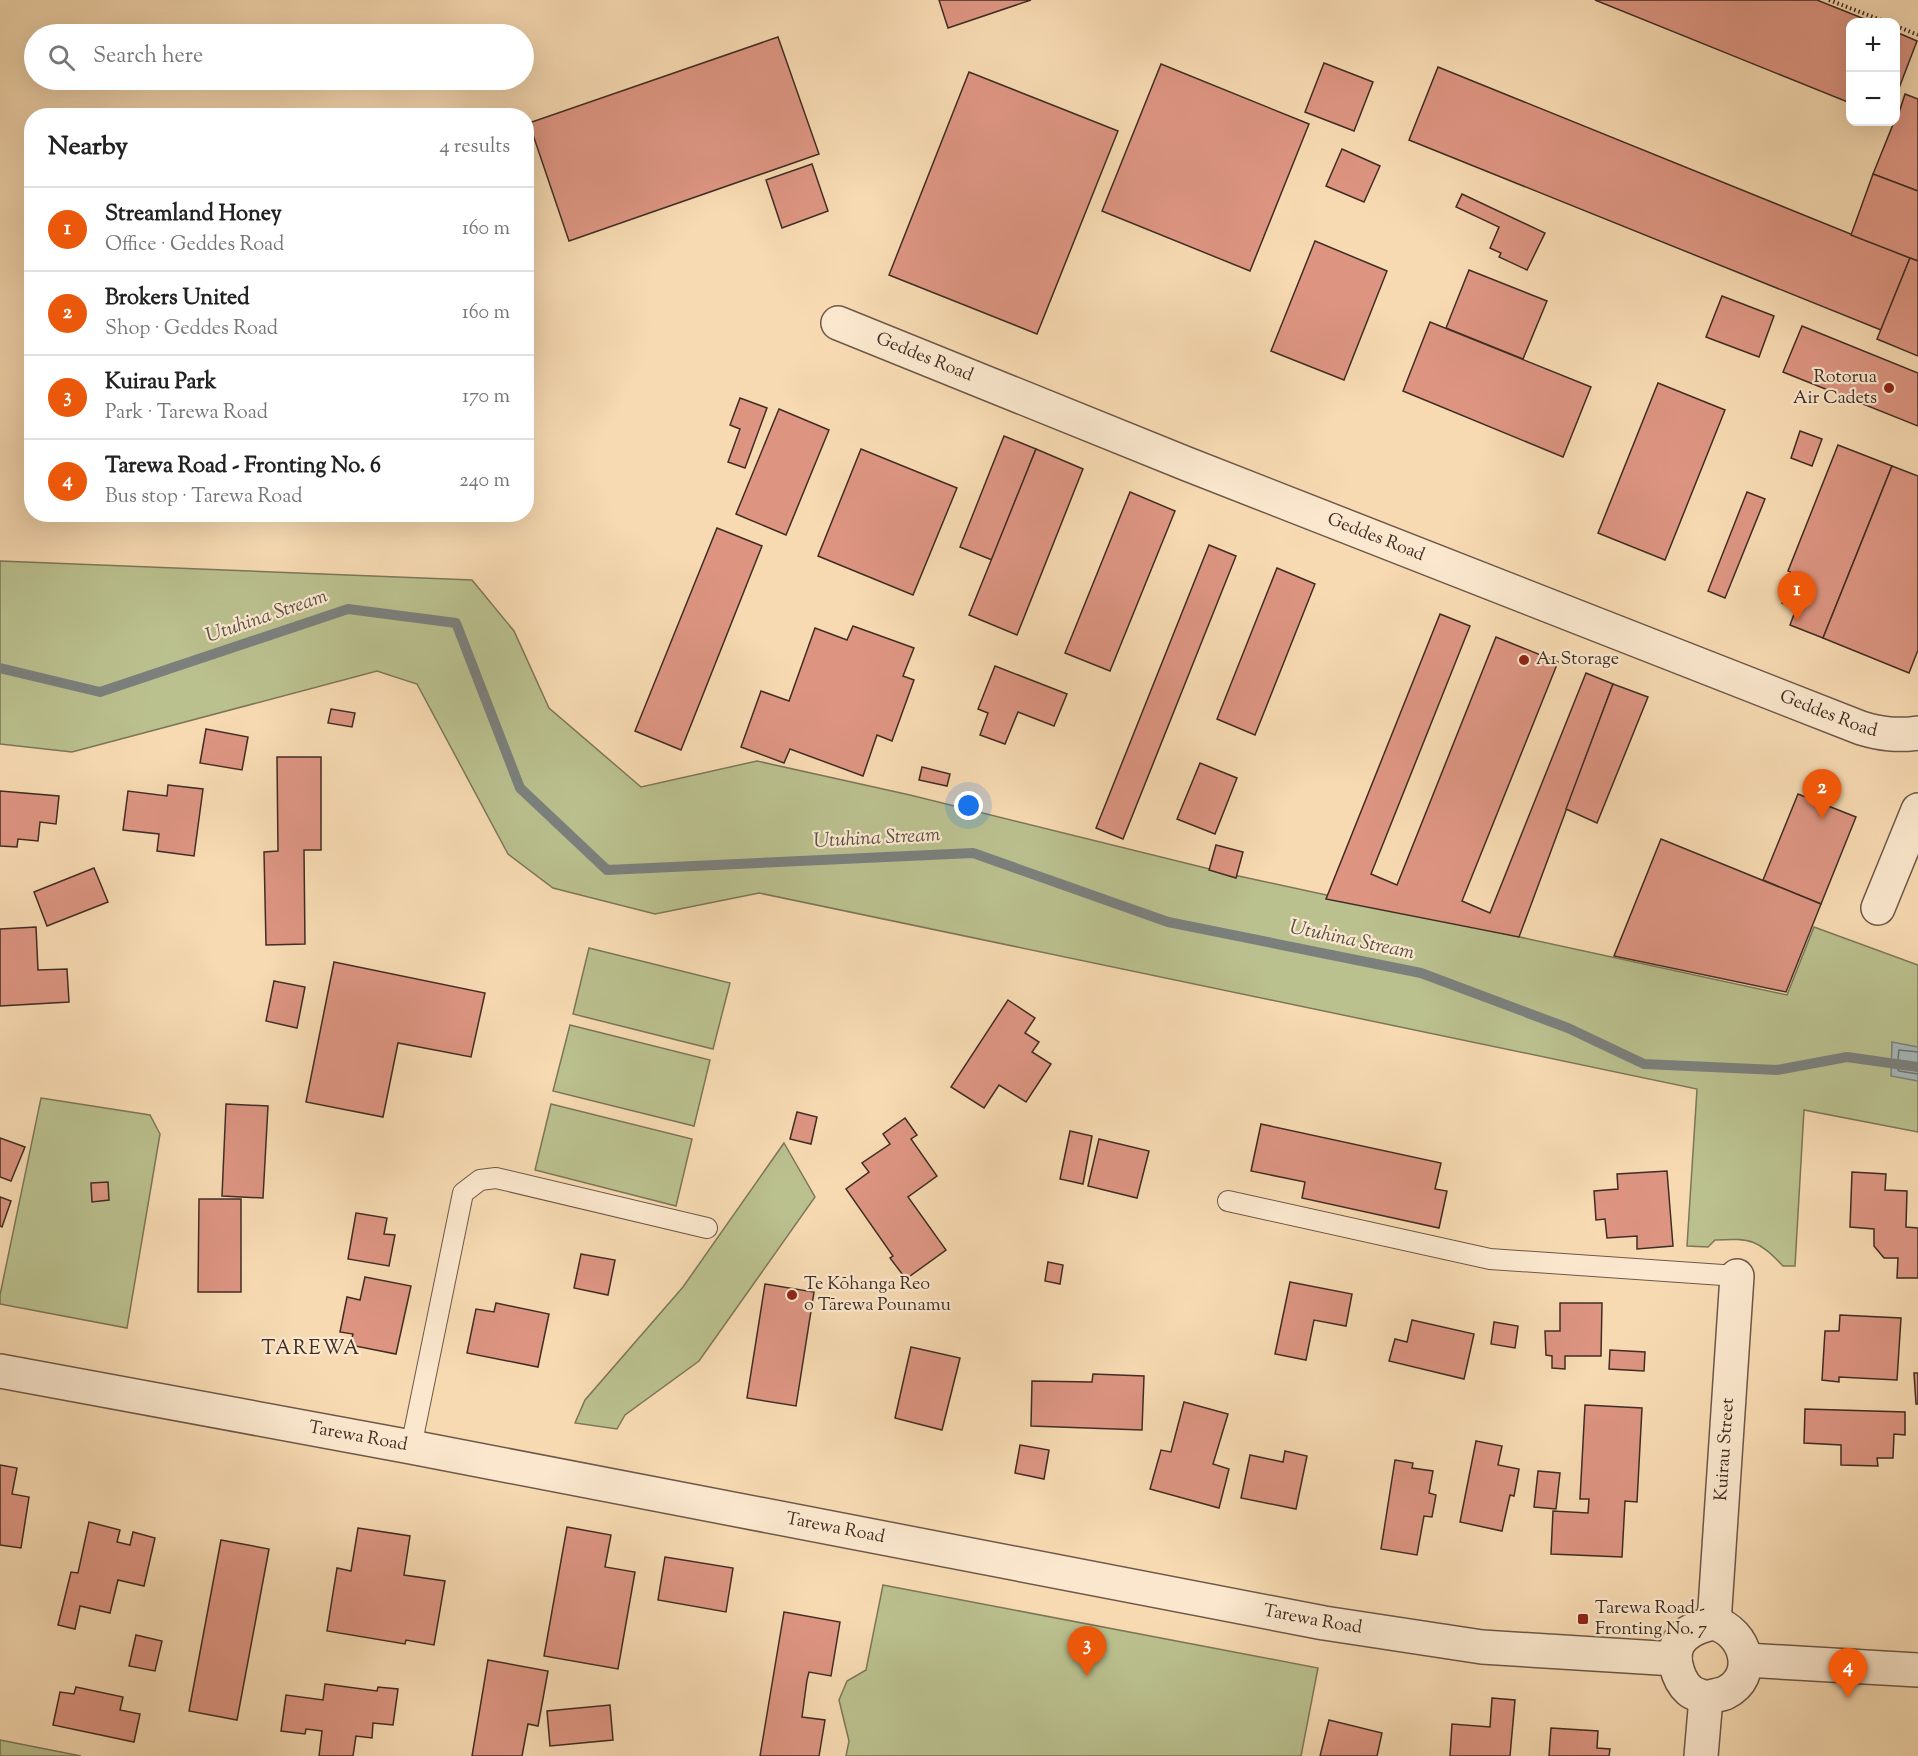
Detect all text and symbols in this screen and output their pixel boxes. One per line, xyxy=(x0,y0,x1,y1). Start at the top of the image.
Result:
map controls xyxy=(1846,18,1900,126)
button: + xyxy=(1846,18,1900,72)
search box xyxy=(24,24,534,90)
icon: search xyxy=(45,41,78,74)
text: Search here xyxy=(93,41,203,73)
button: − xyxy=(1846,72,1900,126)
text: Nearby xyxy=(48,129,128,166)
text: 4 results xyxy=(439,133,510,162)
text: Streamland Honey xyxy=(105,199,282,231)
text: 1 xyxy=(64,215,71,244)
text: 160 m xyxy=(462,215,510,244)
text: Office · Geddes Road xyxy=(105,231,284,260)
text: Brokers United xyxy=(105,283,250,315)
text: 2 xyxy=(63,299,72,328)
text: 160 m xyxy=(462,299,510,328)
text: Shop · Geddes Road xyxy=(105,315,278,344)
street label: Geddes Road xyxy=(872,327,977,389)
place label: Rotorua Air Cadets xyxy=(1793,365,1877,412)
text: Kuirau Park xyxy=(105,367,217,399)
marker: Rotorua Air Cadets xyxy=(1882,381,1896,395)
text: 3 xyxy=(63,383,72,412)
text: 170 m xyxy=(462,383,510,412)
text: Park · Tarewa Road xyxy=(105,399,268,428)
text: Tarewa Road - Fronting No. 6 xyxy=(105,451,381,483)
text: 4 xyxy=(62,467,73,496)
text: 240 m xyxy=(459,467,510,496)
text: Bus stop · Tarewa Road xyxy=(105,483,303,512)
street label: Geddes Road xyxy=(1323,507,1428,569)
pin: 1 xyxy=(1778,572,1816,621)
water label: Utuhina Stream xyxy=(202,583,332,651)
place label: A1 Storage xyxy=(1536,647,1619,673)
marker: A1 Storage xyxy=(1517,653,1531,667)
street label: Geddes Road xyxy=(1776,684,1880,745)
pin: 2 xyxy=(1802,770,1842,819)
your location xyxy=(954,791,983,820)
water label: Utuhina Stream xyxy=(813,821,941,857)
water label: Utuhina Stream xyxy=(1287,914,1417,968)
place label: Te Kōhanga Reo o Tārewa Pounamu xyxy=(804,1272,951,1319)
marker: Te Kōhanga Reo o Tārewa Pounamu xyxy=(785,1288,799,1302)
district label: TAREWA xyxy=(261,1335,361,1364)
street label: Kuirau Street xyxy=(1709,1397,1742,1502)
street label: Tarewa Road xyxy=(306,1415,410,1459)
street label: Tarewa Road xyxy=(784,1507,887,1551)
place label: Tarewa Road - Fronting No. 7 xyxy=(1595,1596,1707,1643)
street label: Tarewa Road xyxy=(1261,1599,1364,1642)
marker: Tarewa Road - Fronting No. 7 xyxy=(1576,1612,1590,1626)
pin: 3 xyxy=(1068,1626,1106,1676)
pin: 4 xyxy=(1828,1648,1868,1698)

